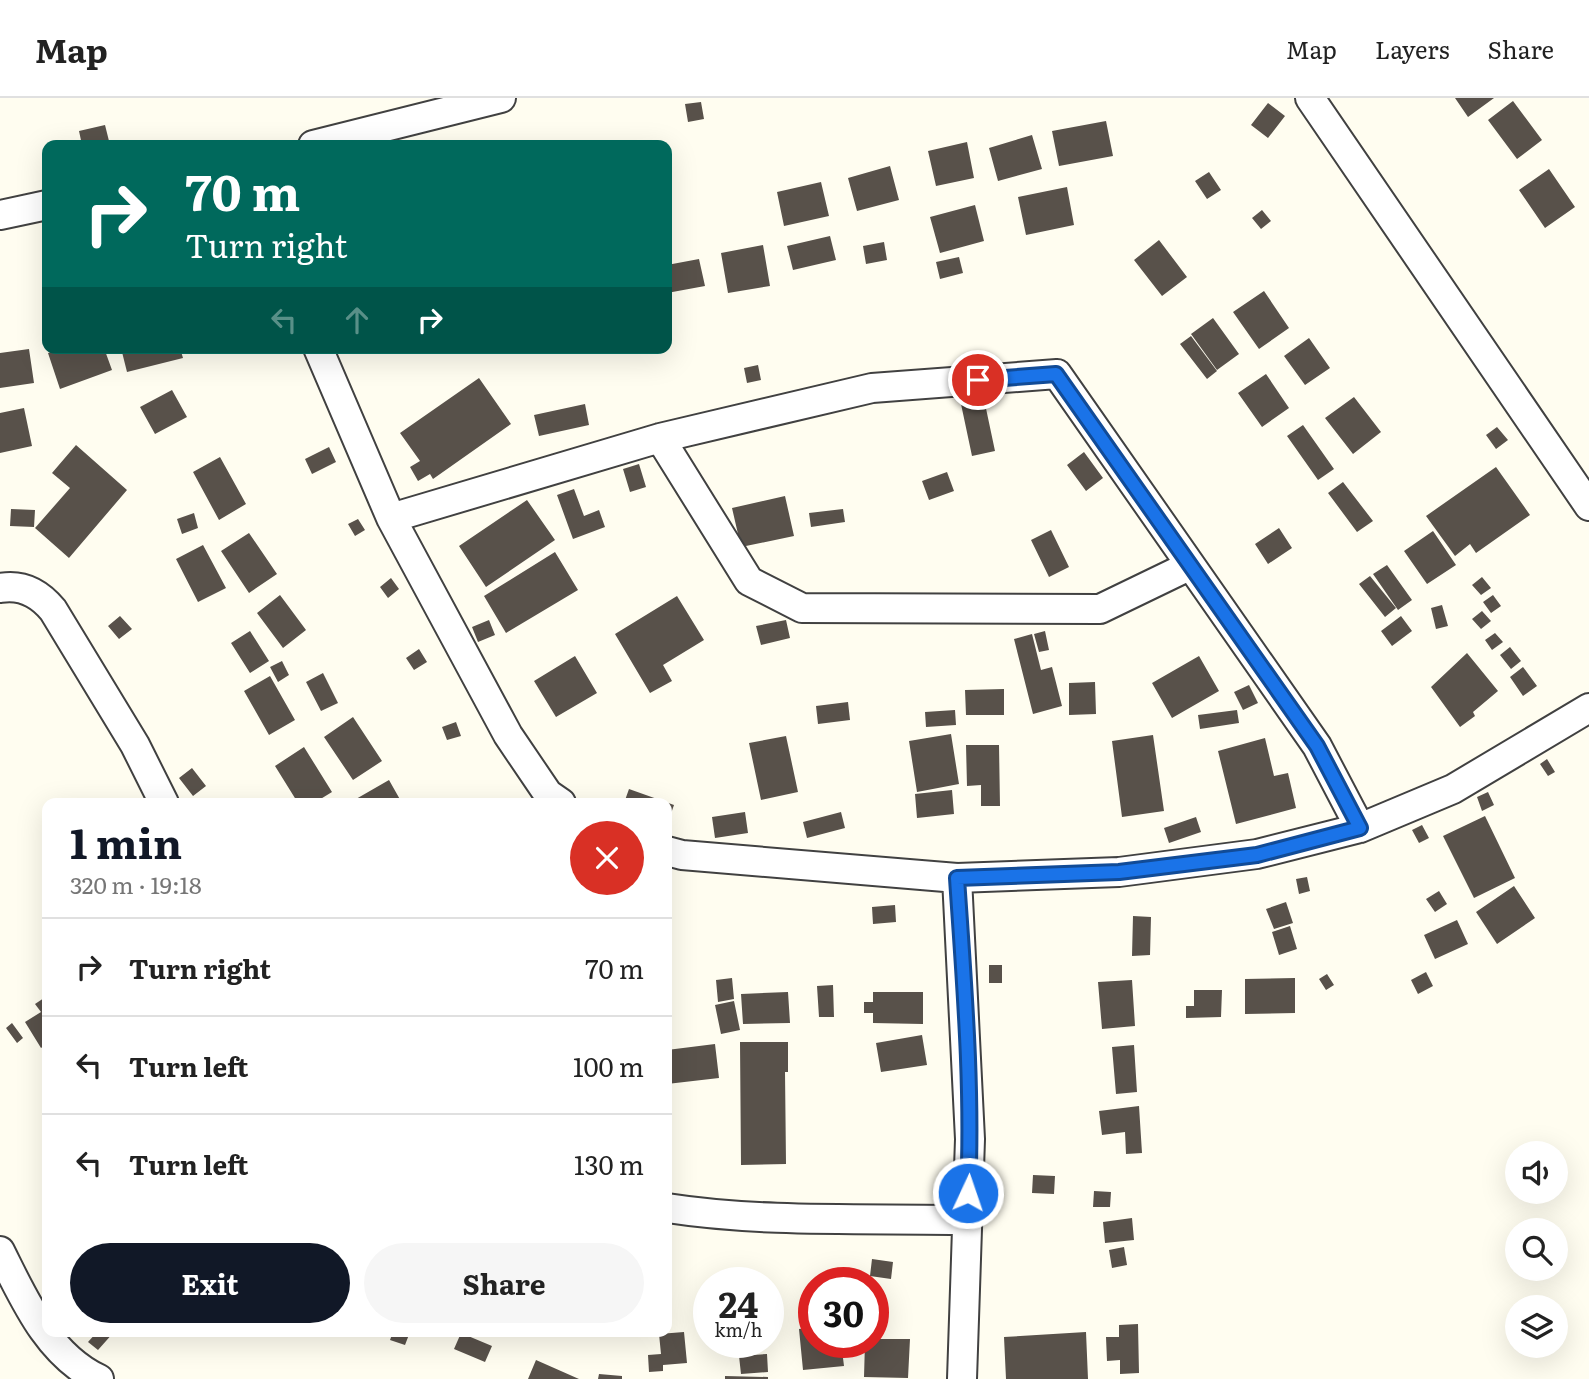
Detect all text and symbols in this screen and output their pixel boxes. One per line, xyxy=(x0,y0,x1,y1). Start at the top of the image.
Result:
text: Map xyxy=(35,24,108,73)
text: Map xyxy=(1286,31,1337,66)
text: Layers xyxy=(1375,31,1449,66)
text: Share xyxy=(1487,31,1554,66)
text: 70 m xyxy=(185,153,300,226)
icon: right xyxy=(70,168,161,259)
text: Turn right xyxy=(185,220,347,268)
icon: left xyxy=(265,301,303,339)
icon: ahead xyxy=(338,301,376,339)
icon: right xyxy=(411,301,449,339)
pin xyxy=(948,350,1008,410)
icon: arrive xyxy=(959,361,997,399)
text: 1 min xyxy=(70,810,182,872)
button: close xyxy=(570,821,644,895)
text: 320 m · 19:18 xyxy=(70,867,202,901)
icon: right xyxy=(70,948,108,986)
text: Turn right xyxy=(129,948,271,987)
text: 70 m xyxy=(585,948,644,987)
icon: left xyxy=(70,1046,108,1084)
text: Turn left xyxy=(129,1046,248,1085)
text: 100 m xyxy=(573,1046,644,1085)
map controls xyxy=(1505,1141,1568,1358)
button: sound xyxy=(1505,1141,1568,1204)
icon: left xyxy=(70,1144,108,1182)
text: Turn left xyxy=(129,1144,248,1183)
text: 130 m xyxy=(574,1144,644,1183)
position arrow xyxy=(931,1156,1005,1230)
button: search xyxy=(1505,1218,1568,1281)
button: Exit xyxy=(70,1243,350,1323)
button: Share xyxy=(364,1243,644,1323)
speed limit sign: 30 xyxy=(798,1267,889,1358)
text: 24 xyxy=(719,1277,758,1329)
button: layers xyxy=(1505,1295,1568,1358)
text: km/h xyxy=(715,1316,762,1343)

